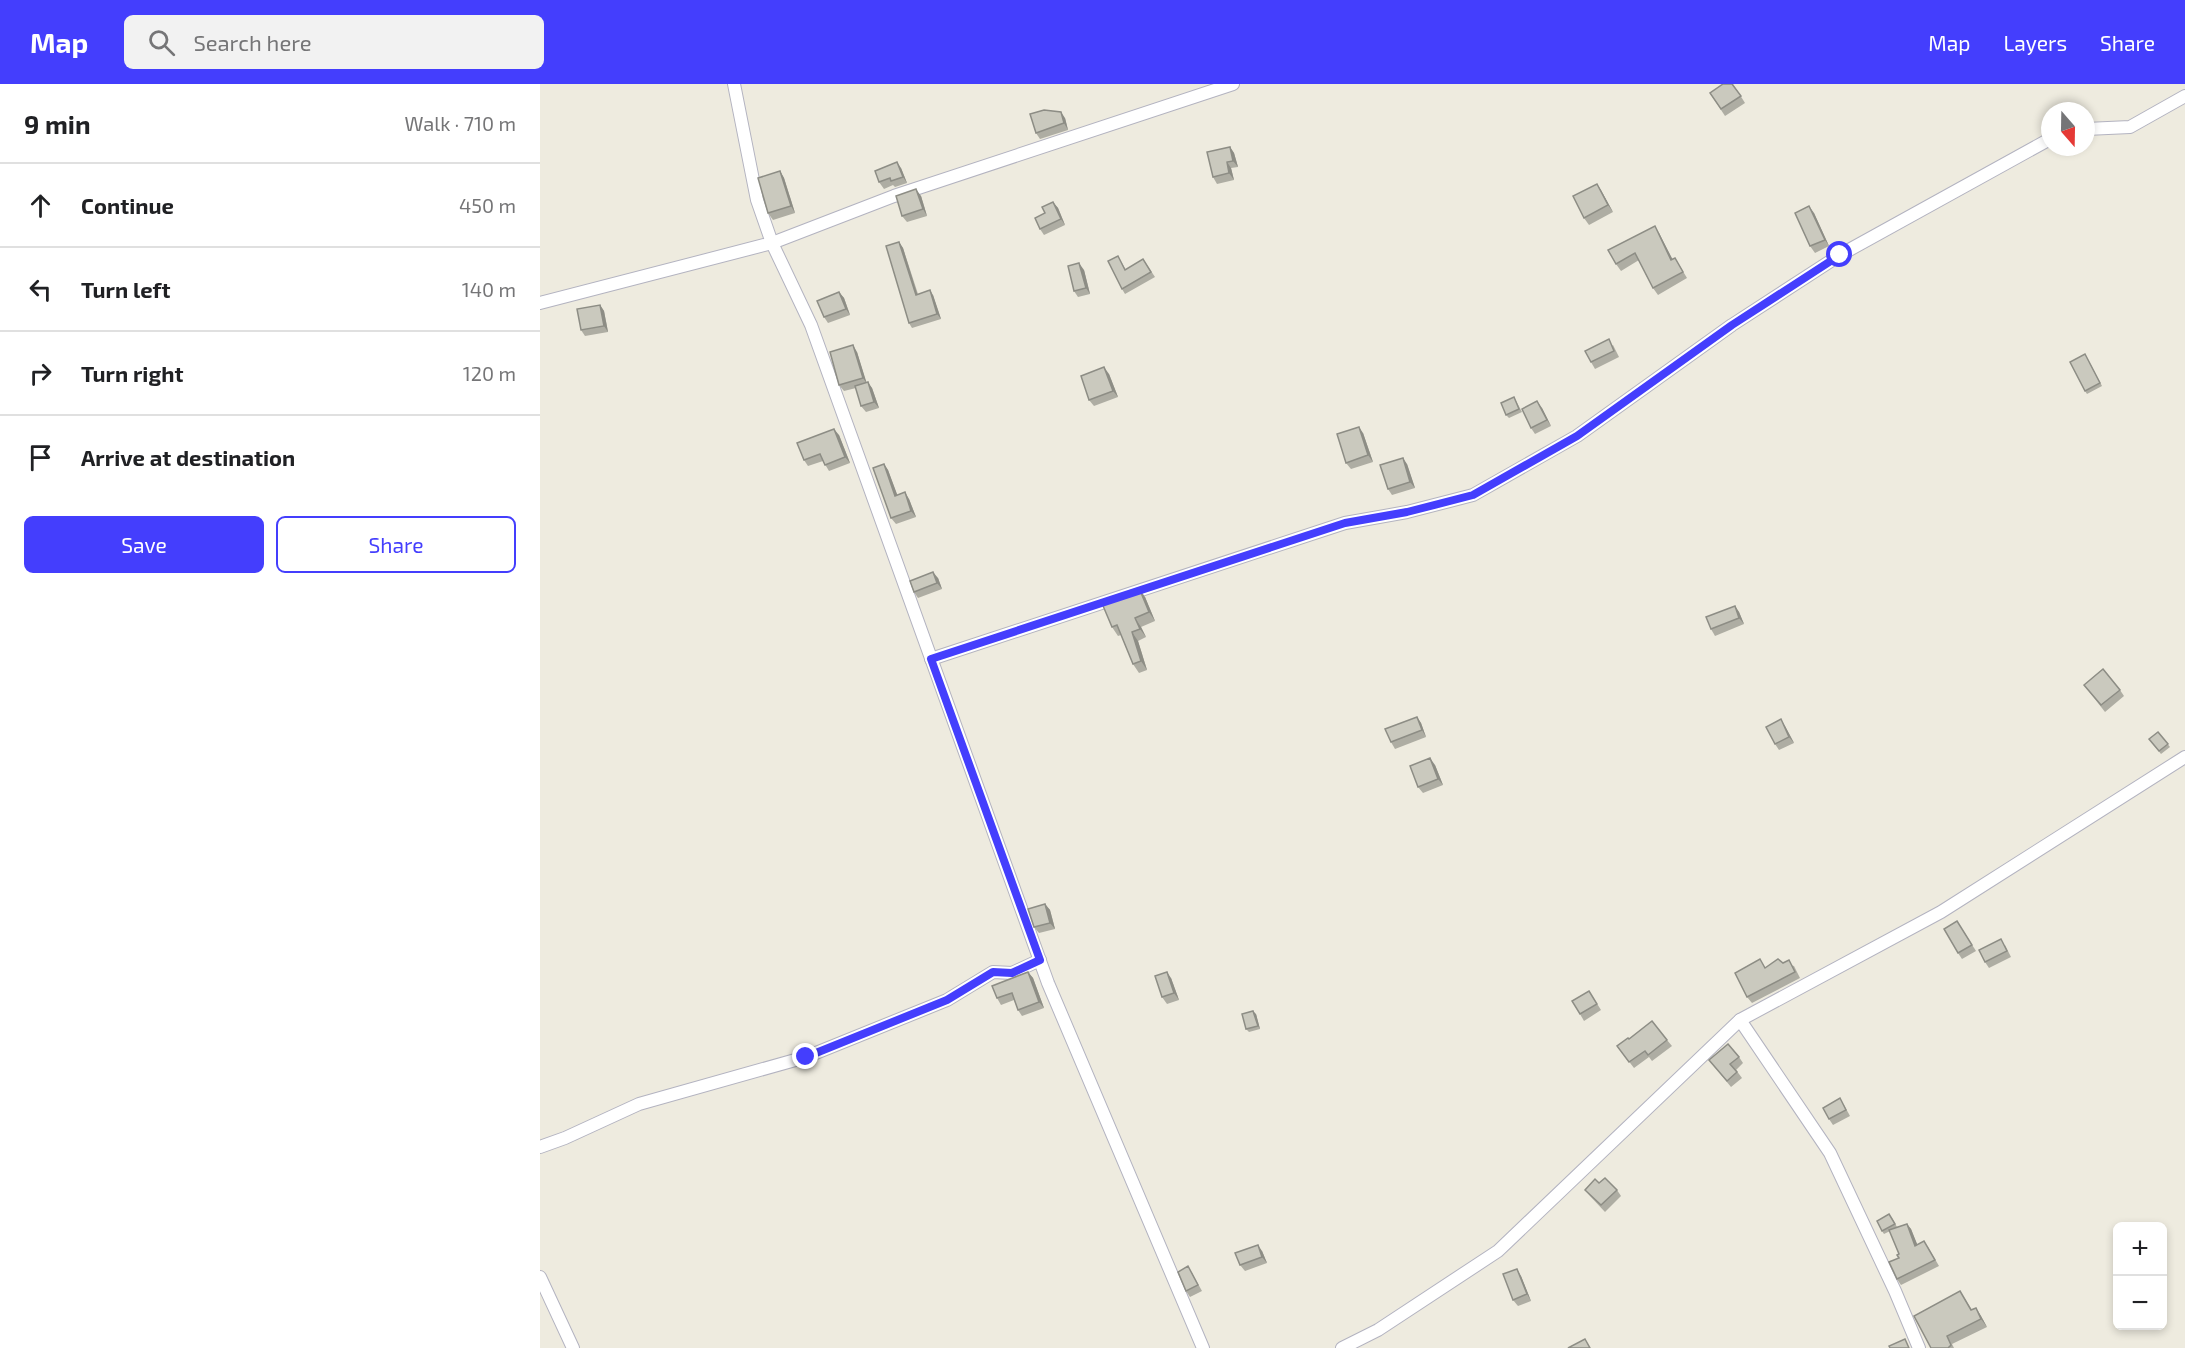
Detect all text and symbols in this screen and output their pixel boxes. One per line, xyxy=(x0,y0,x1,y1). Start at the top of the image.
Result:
search box xyxy=(124,15,544,69)
text: Map xyxy=(30,25,88,59)
icon: search xyxy=(145,26,178,59)
text: Search here xyxy=(193,29,312,55)
text: Map xyxy=(1928,30,1970,55)
text: Layers xyxy=(2003,30,2067,55)
text: Share xyxy=(2100,30,2155,55)
north arrow xyxy=(2041,102,2095,156)
text: 9 min xyxy=(24,108,91,139)
text: Walk · 710 m xyxy=(405,111,516,135)
icon: ahead xyxy=(24,189,57,222)
text: Continue xyxy=(81,192,174,218)
text: 450 m xyxy=(459,193,516,217)
route start xyxy=(1826,241,1852,267)
icon: left xyxy=(24,273,57,306)
text: Turn left xyxy=(81,276,170,302)
text: 140 m xyxy=(462,277,516,301)
icon: right xyxy=(24,357,57,390)
text: Turn right xyxy=(81,360,183,386)
text: 120 m xyxy=(463,361,516,385)
icon: arrive xyxy=(24,441,57,474)
text: Arrive at destination xyxy=(81,444,295,470)
button: Save xyxy=(24,516,264,573)
button: Share xyxy=(276,516,516,573)
route end xyxy=(792,1043,818,1069)
map controls xyxy=(2113,1222,2167,1330)
button: + xyxy=(2113,1222,2167,1276)
button: − xyxy=(2113,1276,2167,1330)

